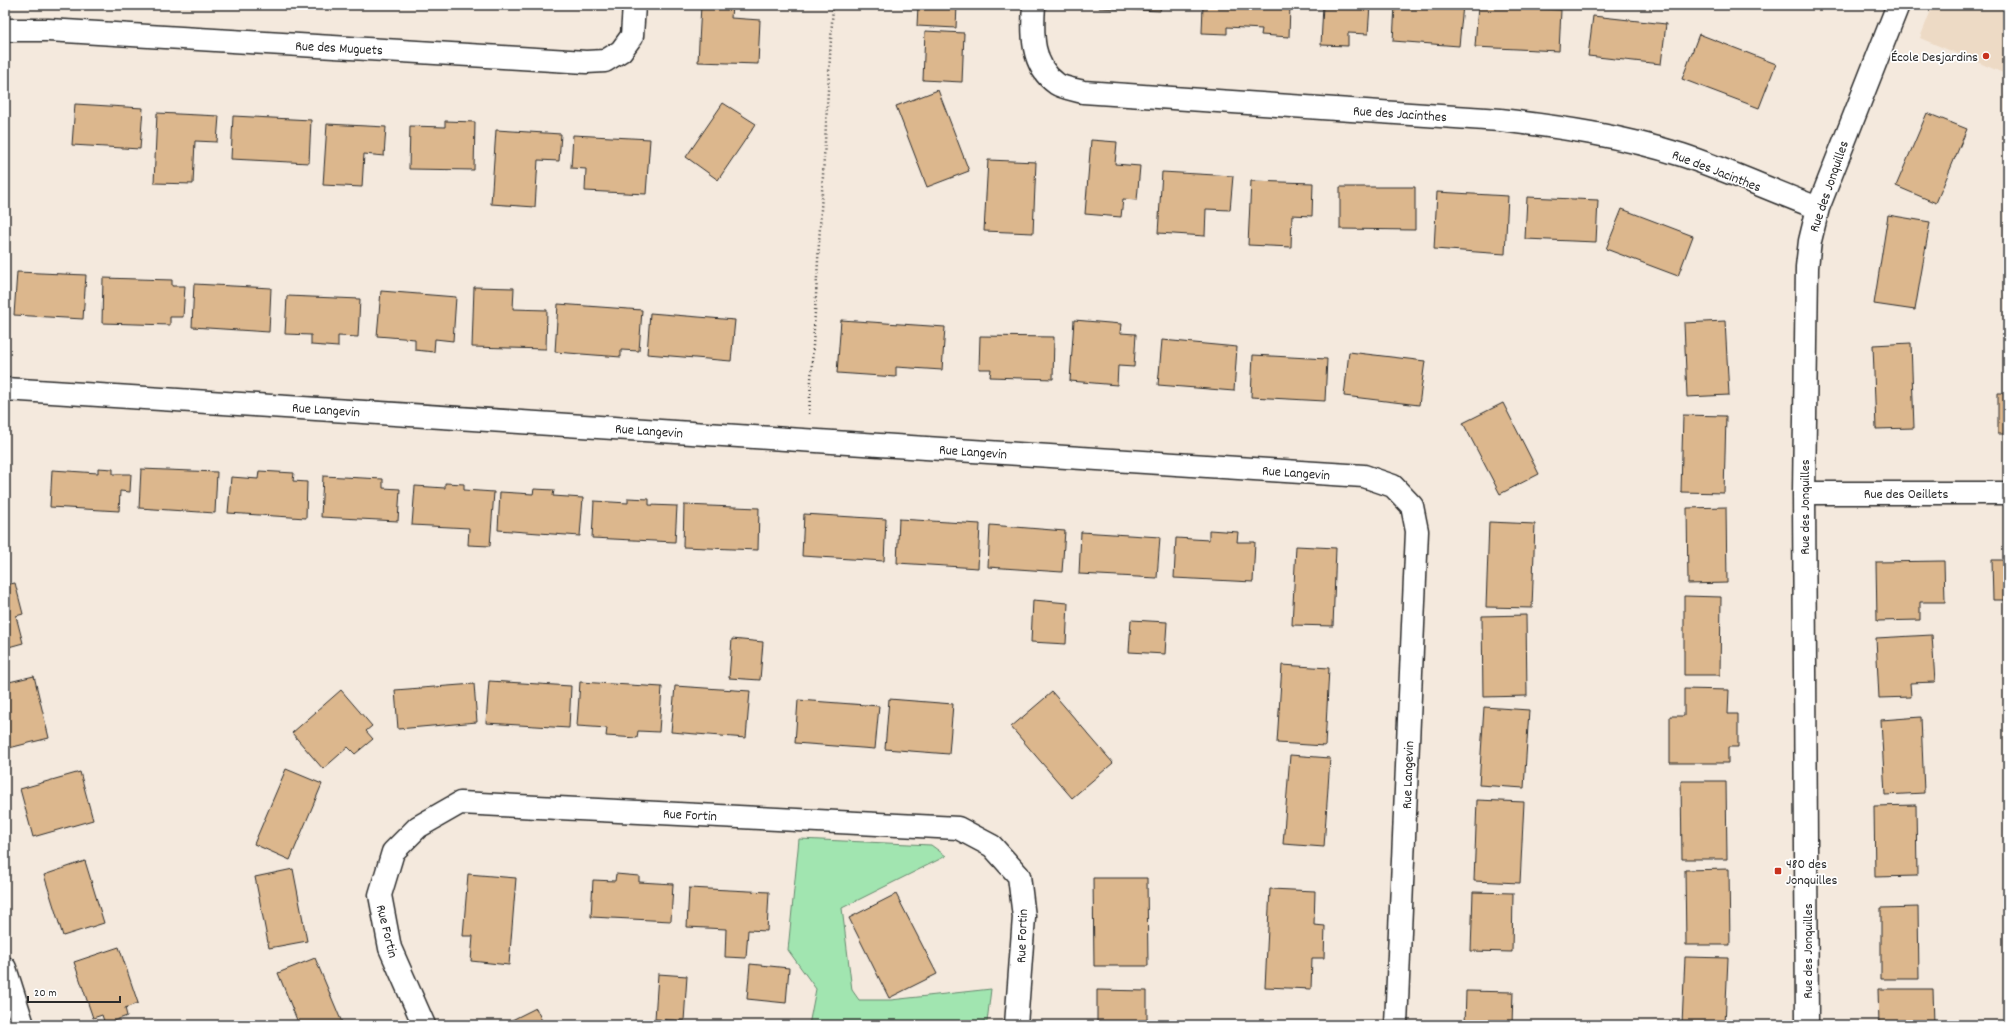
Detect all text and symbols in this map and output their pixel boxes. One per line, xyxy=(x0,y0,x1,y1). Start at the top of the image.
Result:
street label: Rue des Muguets xyxy=(295,37,383,61)
place label: École Desjardins xyxy=(1891,48,1978,68)
marker: École Desjardins xyxy=(1981,51,1991,61)
street label: Rue des Jacinthes xyxy=(1352,102,1448,128)
street label: Rue des Jonquilles xyxy=(1805,138,1855,235)
street label: Rue des Jacinthes xyxy=(1669,146,1764,198)
street label: Rue Langevin xyxy=(291,399,361,423)
street label: Rue Langevin xyxy=(614,420,684,444)
street label: Rue Langevin xyxy=(938,441,1008,465)
street label: Rue des Jonquilles xyxy=(1796,459,1816,555)
street label: Rue Langevin xyxy=(1261,462,1331,486)
street label: Rue des Oeillets xyxy=(1864,485,1948,505)
street label: Rue Langevin xyxy=(1398,741,1420,809)
street label: Rue Fortin xyxy=(662,805,717,827)
place label: 480 des Jonquilles xyxy=(1786,855,1837,891)
marker: 480 des Jonquilles xyxy=(1773,866,1783,876)
street label: Rue Fortin xyxy=(370,903,402,960)
street label: Rue des Jonquilles xyxy=(1799,903,1819,999)
street label: Rue Fortin xyxy=(1012,909,1034,963)
scale bar xyxy=(28,978,120,1004)
text: 20 m xyxy=(34,985,57,1002)

